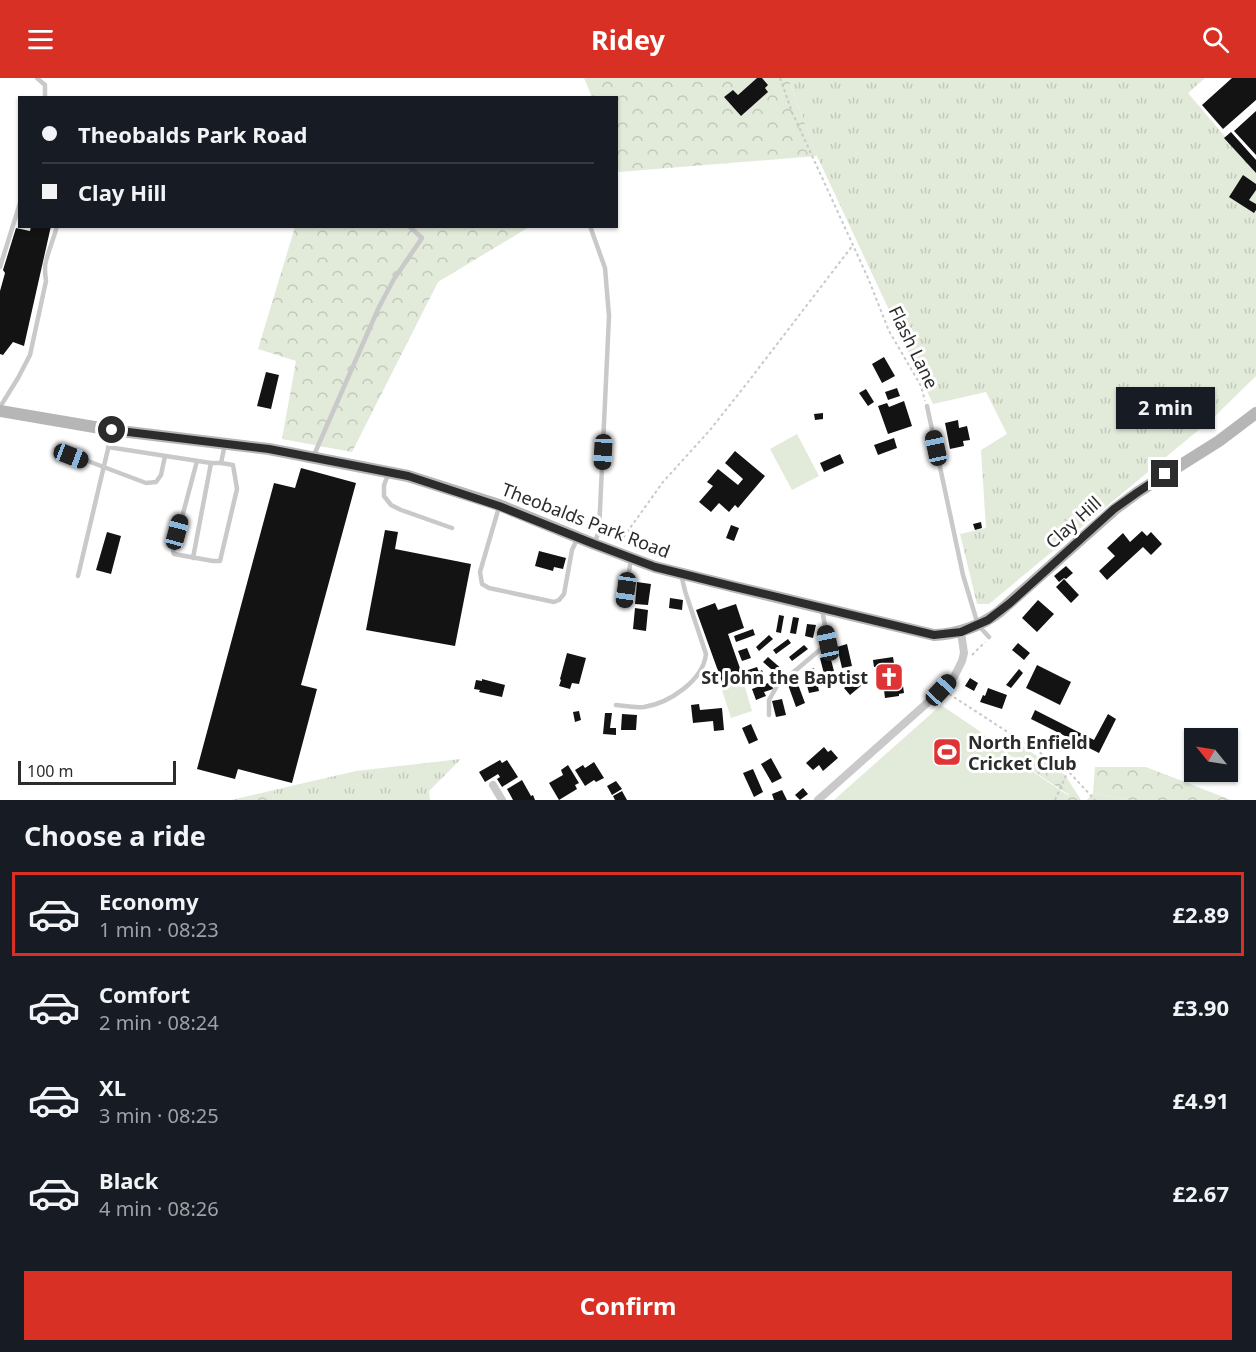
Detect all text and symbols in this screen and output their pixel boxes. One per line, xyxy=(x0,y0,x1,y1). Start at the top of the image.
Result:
text: Ridey xyxy=(591,21,665,58)
icon: menu xyxy=(24,23,57,56)
icon: search xyxy=(1199,23,1232,56)
text: Theobalds Park Road xyxy=(78,119,307,149)
text: Clay Hill xyxy=(78,177,167,207)
street label: Flash Lane xyxy=(884,302,944,392)
callout: 2 min xyxy=(1116,387,1214,429)
text: 2 min xyxy=(1138,394,1193,421)
route start xyxy=(98,416,125,443)
car xyxy=(923,429,949,467)
car xyxy=(593,434,613,470)
car xyxy=(51,441,91,471)
route end xyxy=(1151,460,1178,487)
street label: Theobalds Park Road xyxy=(498,477,674,563)
street label: Clay Hill xyxy=(1040,491,1106,553)
car xyxy=(164,512,190,552)
car xyxy=(615,571,637,609)
car xyxy=(815,624,841,662)
church icon: St John the Baptist xyxy=(873,661,905,693)
place label: St John the Baptist xyxy=(701,665,868,689)
car xyxy=(922,671,960,709)
north arrow xyxy=(1184,728,1238,782)
map controls xyxy=(1184,728,1238,782)
place label: North Enfield Cricket Club xyxy=(968,730,1088,775)
sports icon: North Enfield Cricket Club xyxy=(931,736,963,768)
scale bar xyxy=(18,758,176,786)
text: 100 m xyxy=(27,760,74,782)
text: Choose a ride xyxy=(24,817,206,854)
text: Economy xyxy=(99,886,198,916)
icon: car xyxy=(27,887,81,941)
text: £2.89 xyxy=(1172,899,1229,929)
text: 1 min · 08:23 xyxy=(99,916,219,943)
text: Comfort xyxy=(99,979,190,1009)
icon: car xyxy=(27,980,81,1034)
text: £3.90 xyxy=(1172,992,1229,1022)
text: 2 min · 08:24 xyxy=(99,1009,219,1036)
text: XL xyxy=(99,1072,126,1102)
icon: car xyxy=(27,1073,81,1127)
text: £4.91 xyxy=(1172,1085,1229,1115)
text: 3 min · 08:25 xyxy=(99,1102,219,1129)
text: Black xyxy=(99,1165,158,1195)
icon: car xyxy=(27,1166,81,1220)
text: £2.67 xyxy=(1172,1178,1229,1208)
text: 4 min · 08:26 xyxy=(99,1195,219,1222)
button: Confirm xyxy=(24,1271,1232,1340)

